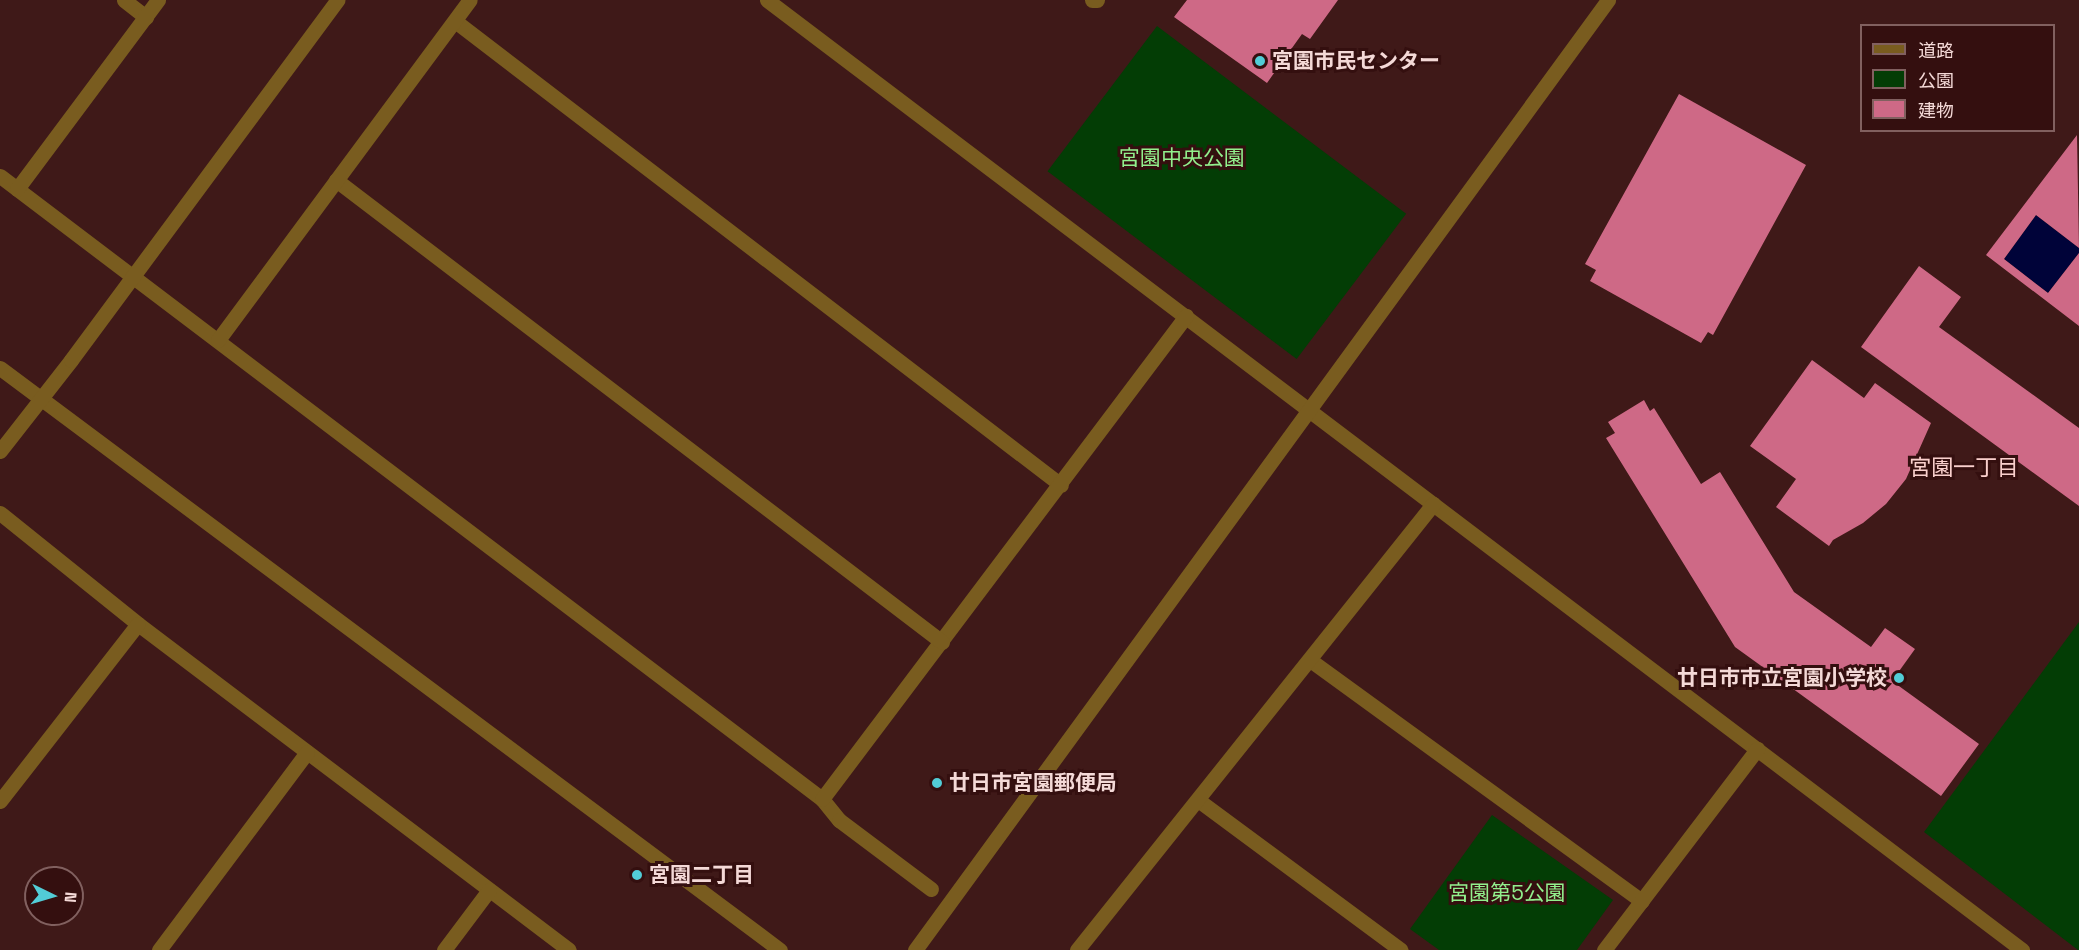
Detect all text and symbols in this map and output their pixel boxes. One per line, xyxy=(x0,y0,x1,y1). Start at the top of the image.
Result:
legend xyxy=(1860,24,2055,132)
text: 道路 xyxy=(1918,39,1954,62)
place label: 宮園市民センター xyxy=(1272,48,1440,74)
marker: 宮園市民センター xyxy=(1253,54,1267,68)
text: 公園 xyxy=(1918,69,1954,92)
text: 建物 xyxy=(1918,99,1954,122)
park label: 宮園中央公園 xyxy=(1119,145,1245,171)
district label: 宮園一丁目 xyxy=(1909,455,2019,481)
place label: 廿日市市立宮園小学校 xyxy=(1677,665,1887,691)
marker: 廿日市市立宮園小学校 xyxy=(1892,671,1906,685)
place label: 廿日市宮園郵便局 xyxy=(949,770,1117,796)
marker: 廿日市宮園郵便局 xyxy=(930,776,944,790)
place label: 宮園二丁目 xyxy=(649,862,754,888)
north arrow xyxy=(24,866,84,926)
marker: 宮園二丁目 xyxy=(630,868,644,882)
park label: 宮園第5公園 xyxy=(1448,880,1566,906)
text: N xyxy=(60,891,81,904)

